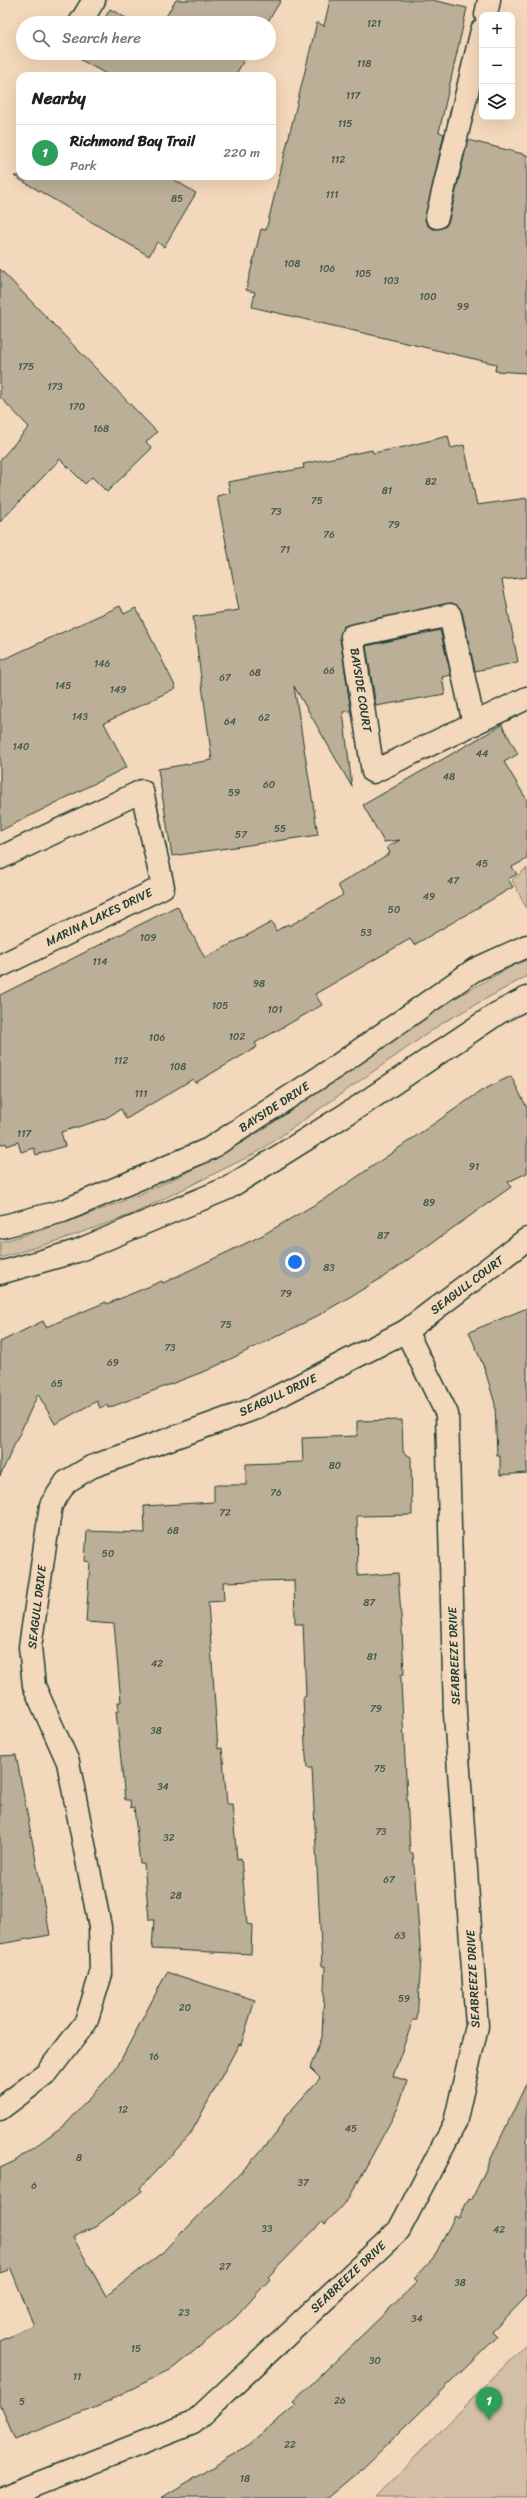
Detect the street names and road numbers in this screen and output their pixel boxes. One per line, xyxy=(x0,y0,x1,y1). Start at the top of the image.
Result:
street label: BAYSIDE COURT xyxy=(343,646,379,735)
street label: MARINA LAKES DRIVE xyxy=(42,881,158,953)
street label: BAYSIDE DRIVE xyxy=(234,1075,315,1138)
street label: SEAGULL COURT xyxy=(425,1249,510,1320)
street label: SEAGULL DRIVE xyxy=(235,1367,322,1423)
street label: SEAGULL DRIVE xyxy=(21,1563,53,1650)
street label: SEABREEZE DRIVE xyxy=(441,1605,467,1705)
street label: SEABREEZE DRIVE xyxy=(459,1928,487,2029)
street label: SEABREEZE DRIVE xyxy=(305,2235,392,2318)

